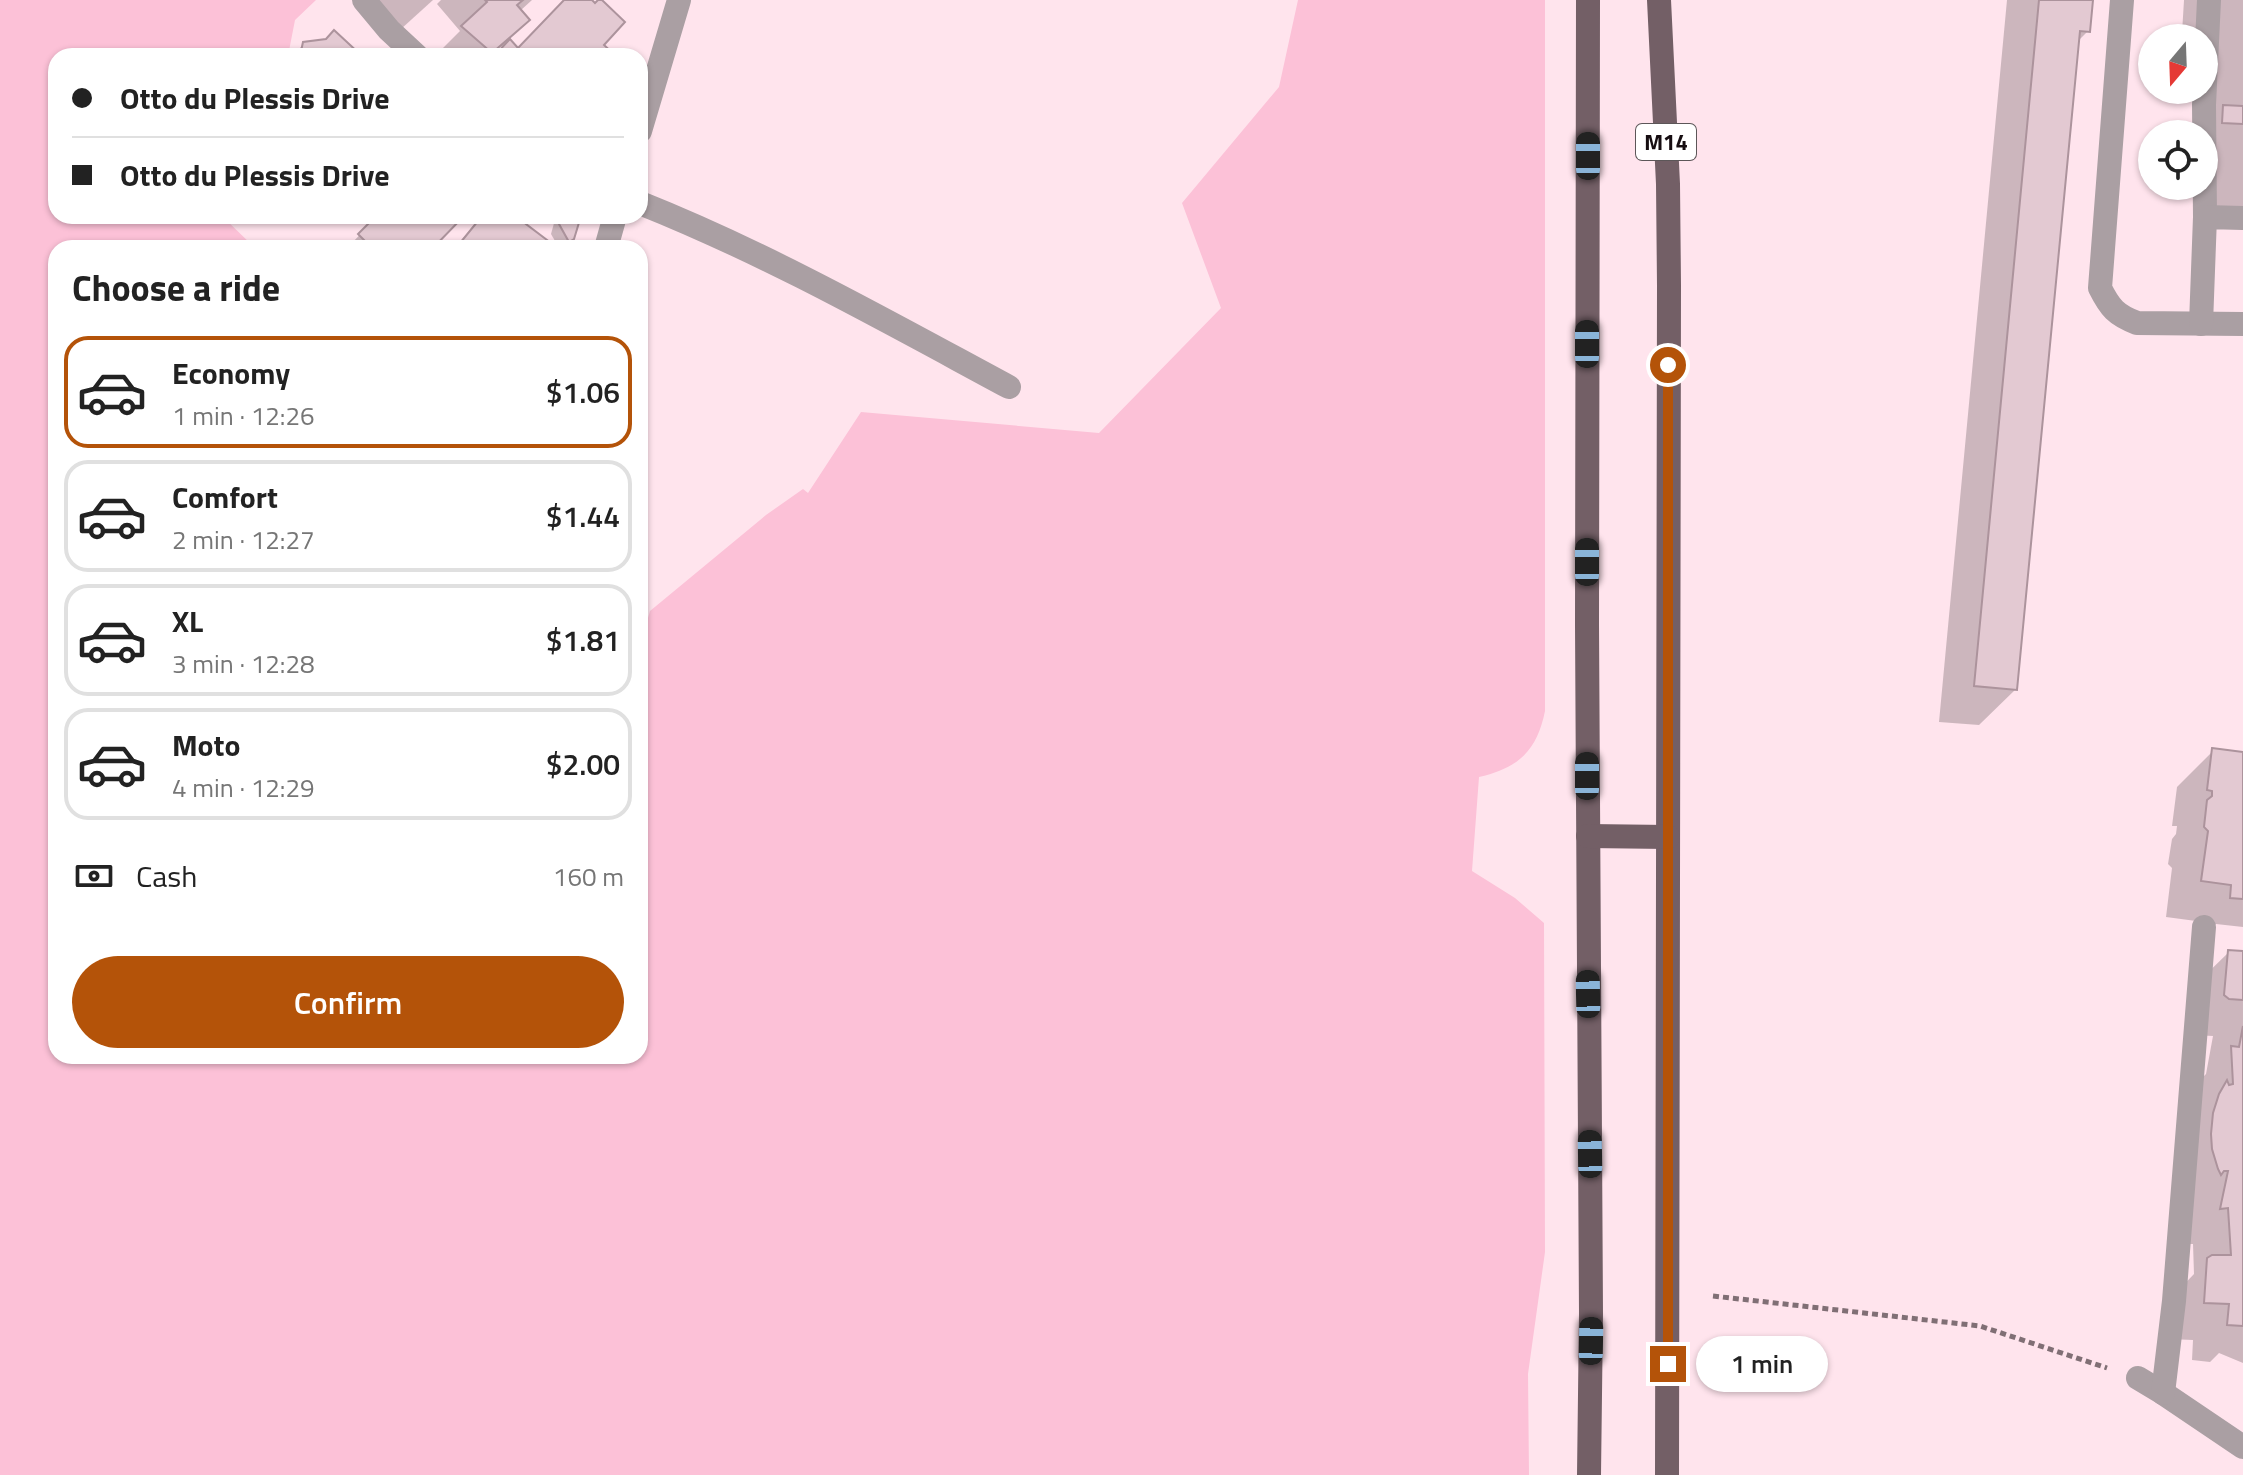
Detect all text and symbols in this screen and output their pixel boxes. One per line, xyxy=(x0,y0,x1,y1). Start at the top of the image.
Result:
north arrow xyxy=(2138,24,2218,104)
map controls xyxy=(2138,24,2218,200)
text: Otto du Plessis Drive xyxy=(120,75,390,121)
button: locate xyxy=(2138,120,2218,200)
road number: M14 xyxy=(1636,124,1696,160)
car xyxy=(1576,132,1600,180)
text: Otto du Plessis Drive xyxy=(120,152,390,198)
text: Choose a ride xyxy=(72,260,280,315)
car xyxy=(1575,320,1599,368)
route start xyxy=(1650,347,1686,383)
text: Economy xyxy=(172,350,290,396)
icon: car xyxy=(76,356,148,428)
text: $1.06 xyxy=(546,369,620,415)
text: 1 min · 12:26 xyxy=(172,396,315,435)
text: Comfort xyxy=(172,474,278,520)
icon: car xyxy=(76,480,148,552)
text: $1.44 xyxy=(546,493,620,539)
text: 2 min · 12:27 xyxy=(172,520,315,559)
car xyxy=(1575,538,1599,586)
text: XL xyxy=(172,598,203,644)
icon: car xyxy=(76,604,148,676)
text: $1.81 xyxy=(546,617,620,663)
text: 3 min · 12:28 xyxy=(172,644,315,683)
text: Moto xyxy=(172,722,240,768)
icon: car xyxy=(76,728,148,800)
text: $2.00 xyxy=(546,741,620,787)
car xyxy=(1575,752,1599,800)
text: 4 min · 12:29 xyxy=(172,768,315,807)
text: Cash xyxy=(136,853,197,899)
icon: cash xyxy=(72,854,116,898)
text: 160 m xyxy=(553,857,624,896)
button: Confirm xyxy=(72,956,624,1048)
car xyxy=(1576,970,1600,1018)
car xyxy=(1578,1130,1602,1178)
car xyxy=(1579,1317,1603,1365)
callout: 1 min xyxy=(1696,1336,1828,1392)
text: 1 min xyxy=(1731,1344,1793,1383)
route end xyxy=(1650,1346,1686,1382)

